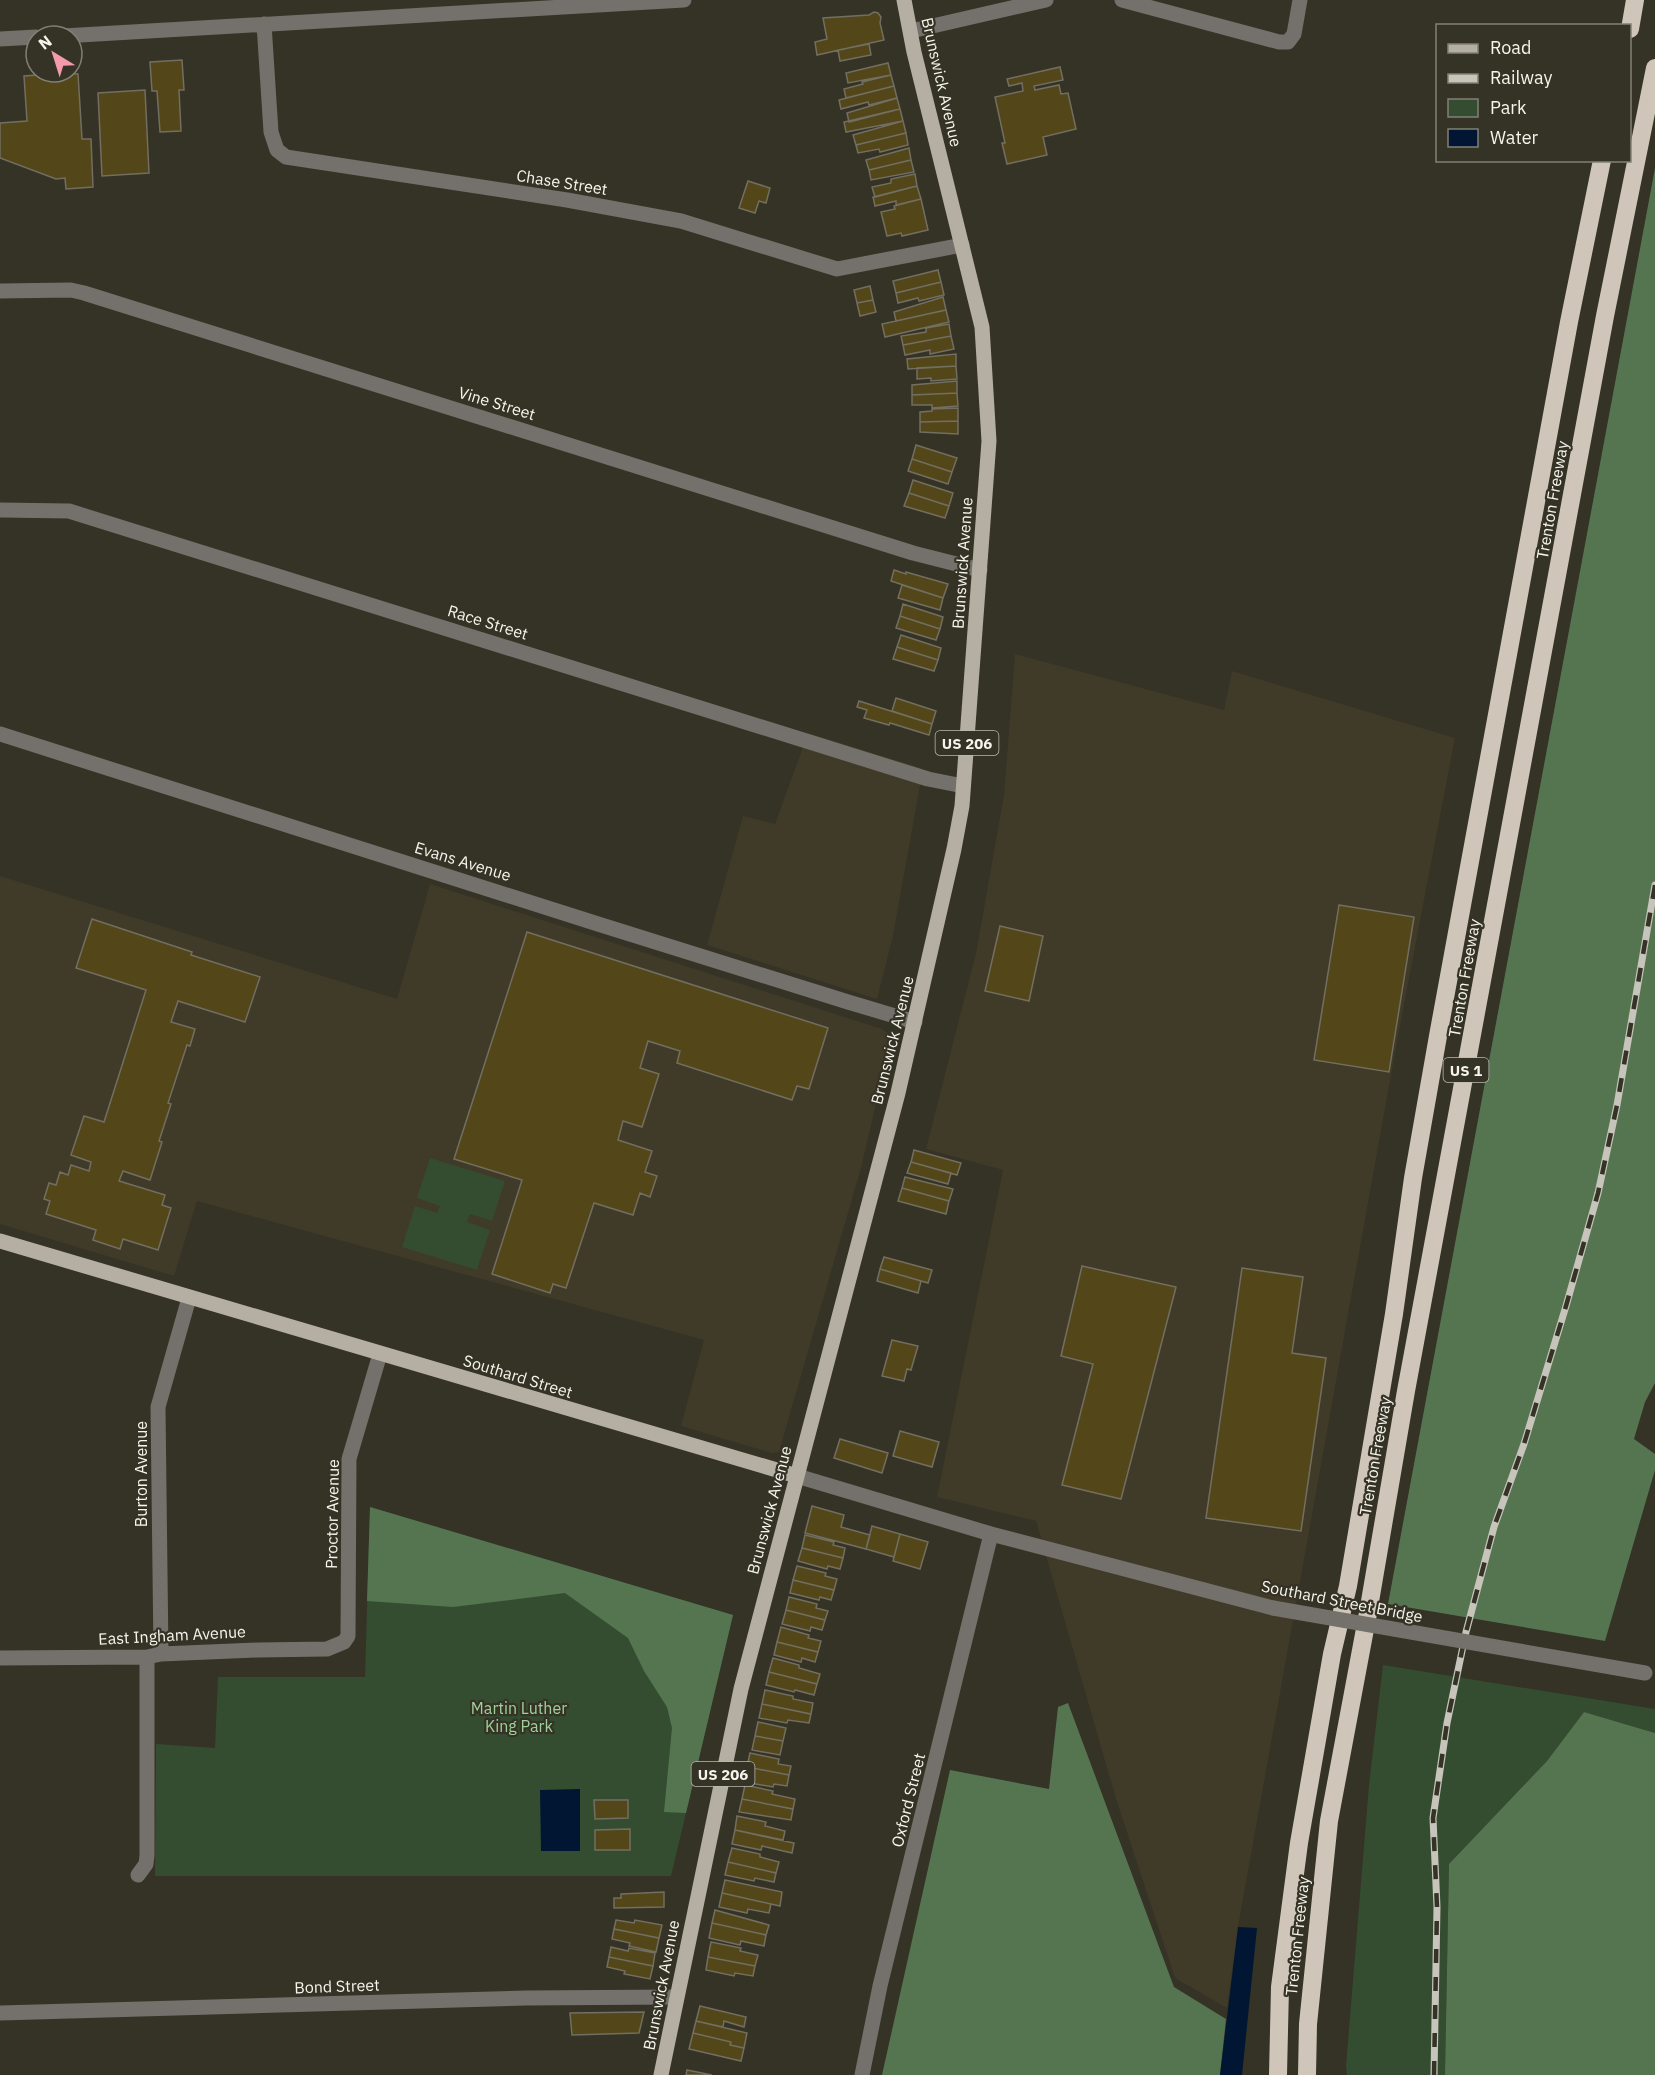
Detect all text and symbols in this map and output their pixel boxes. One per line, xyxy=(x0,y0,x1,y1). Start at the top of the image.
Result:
street label: Brunswick Avenue xyxy=(917,15,967,149)
north arrow xyxy=(24,24,84,84)
legend xyxy=(1436,24,1631,162)
text: N xyxy=(34,31,55,54)
text: Road xyxy=(1490,36,1531,59)
text: Railway xyxy=(1490,66,1552,89)
text: Park xyxy=(1490,96,1527,119)
text: Water xyxy=(1490,126,1539,149)
street label: Chase Street xyxy=(515,165,609,199)
street label: Vine Street xyxy=(456,382,538,424)
street label: Trenton Freeway xyxy=(1532,439,1572,561)
street label: Brunswick Avenue xyxy=(947,496,977,630)
street label: Race Street xyxy=(445,600,531,644)
road number: US 206 xyxy=(936,731,998,755)
street label: Evans Avenue xyxy=(412,837,514,885)
street label: Trenton Freeway xyxy=(1444,917,1484,1039)
street label: Brunswick Avenue xyxy=(866,973,918,1107)
road number: US 1 xyxy=(1444,1058,1488,1082)
street label: Southard Street xyxy=(461,1350,575,1402)
street label: Trenton Freeway xyxy=(1355,1395,1395,1517)
street label: Burton Avenue xyxy=(131,1421,151,1527)
street label: Brunswick Avenue xyxy=(742,1443,796,1576)
street label: Proctor Avenue xyxy=(321,1459,343,1569)
street label: Southard Street Bridge xyxy=(1260,1576,1425,1626)
street label: East Ingham Avenue xyxy=(98,1621,246,1649)
park label: Martin Luther King Park xyxy=(471,1698,567,1736)
street label: Oxford Street xyxy=(887,1751,929,1849)
road number: US 206 xyxy=(692,1762,754,1786)
street label: Trenton Freeway xyxy=(1281,1875,1313,1997)
street label: Brunswick Avenue xyxy=(639,1918,683,2052)
street label: Bond Street xyxy=(294,1975,380,1997)

